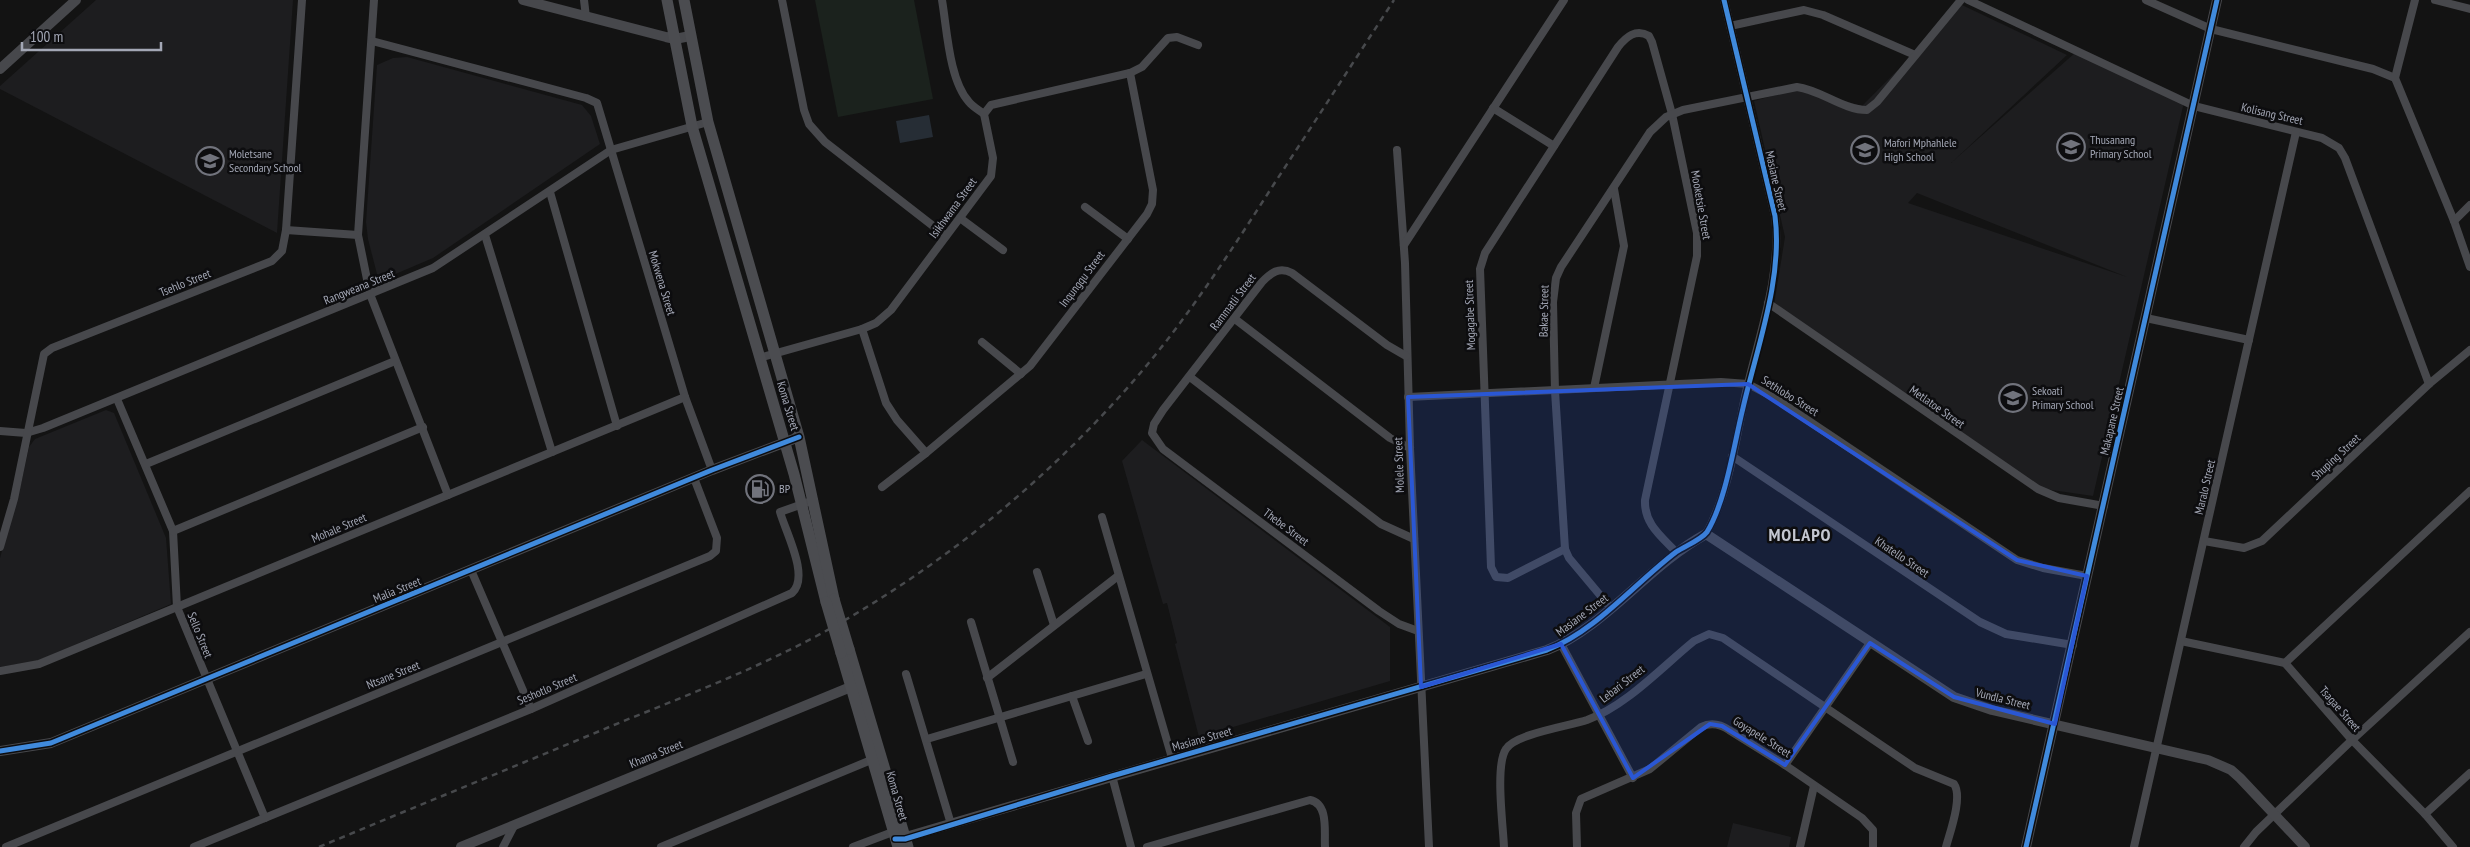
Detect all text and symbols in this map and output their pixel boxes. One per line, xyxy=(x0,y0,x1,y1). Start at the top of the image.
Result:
scale bar xyxy=(22,20,161,52)
text: 100 m xyxy=(30,27,63,46)
street label: Kolisang Street xyxy=(2240,99,2305,128)
school or university icon: Thusanang Primary School xyxy=(2056,132,2086,162)
place label: Thusanang Primary School xyxy=(2090,132,2152,161)
school or university icon: Mafori Mphahlele High School xyxy=(1850,135,1880,165)
place label: Mafori Mphahlele High School xyxy=(1884,135,1957,164)
school or university icon: Moletsane Secondary School xyxy=(195,146,225,176)
place label: Moletsane Secondary School xyxy=(229,146,302,175)
street label: Masiane Street xyxy=(1762,149,1791,213)
street label: Mooketsie Street xyxy=(1688,169,1715,241)
street label: Isikhwama Street xyxy=(926,174,980,241)
street label: Inqungqu Street xyxy=(1056,247,1108,310)
street label: Mokwena Street xyxy=(646,249,680,318)
street label: Tsehlo Street xyxy=(157,265,213,300)
street label: Rangweana Street xyxy=(321,265,397,308)
street label: Rammatli Street xyxy=(1206,270,1259,333)
street label: Mogagabe Street xyxy=(1461,279,1478,350)
street label: Bakae Street xyxy=(1536,284,1551,337)
street label: Sethlobo Street xyxy=(1759,372,1822,419)
street label: Koma Street xyxy=(774,379,803,433)
street label: Metlatoe Street xyxy=(1907,382,1968,432)
school or university icon: Sekoati Primary School xyxy=(1998,383,2028,413)
place label: Sekoati Primary School xyxy=(2032,383,2094,412)
street label: Makapane Street xyxy=(2096,385,2127,456)
street label: Shuping Street xyxy=(2308,430,2364,483)
street label: Molele Street xyxy=(1390,436,1407,493)
street label: Maralo Street xyxy=(2191,457,2218,516)
fuel station icon: BP xyxy=(745,474,775,504)
place label: BP xyxy=(779,481,791,496)
street label: Thebe Street xyxy=(1261,505,1313,549)
street label: Mohale Street xyxy=(309,509,369,546)
district label: MOLAPO xyxy=(1768,523,1832,546)
street label: Khatello Street xyxy=(1872,533,1933,581)
street label: Malia Street xyxy=(371,573,423,606)
street label: Masiane Street xyxy=(1553,590,1611,639)
street label: Sello Street xyxy=(184,610,217,661)
street label: Ntsane Street xyxy=(364,657,422,692)
street label: Lebari Street xyxy=(1596,661,1648,706)
street label: Seshotlo Street xyxy=(515,669,580,708)
street label: Tsagae Street xyxy=(2317,683,2365,735)
street label: Vundla Street xyxy=(1973,684,2033,713)
street label: Goyapele Street xyxy=(1730,713,1795,761)
street label: Masiane Street xyxy=(1170,723,1234,754)
street label: Khama Street xyxy=(627,736,685,771)
street label: Koma Street xyxy=(883,769,912,823)

